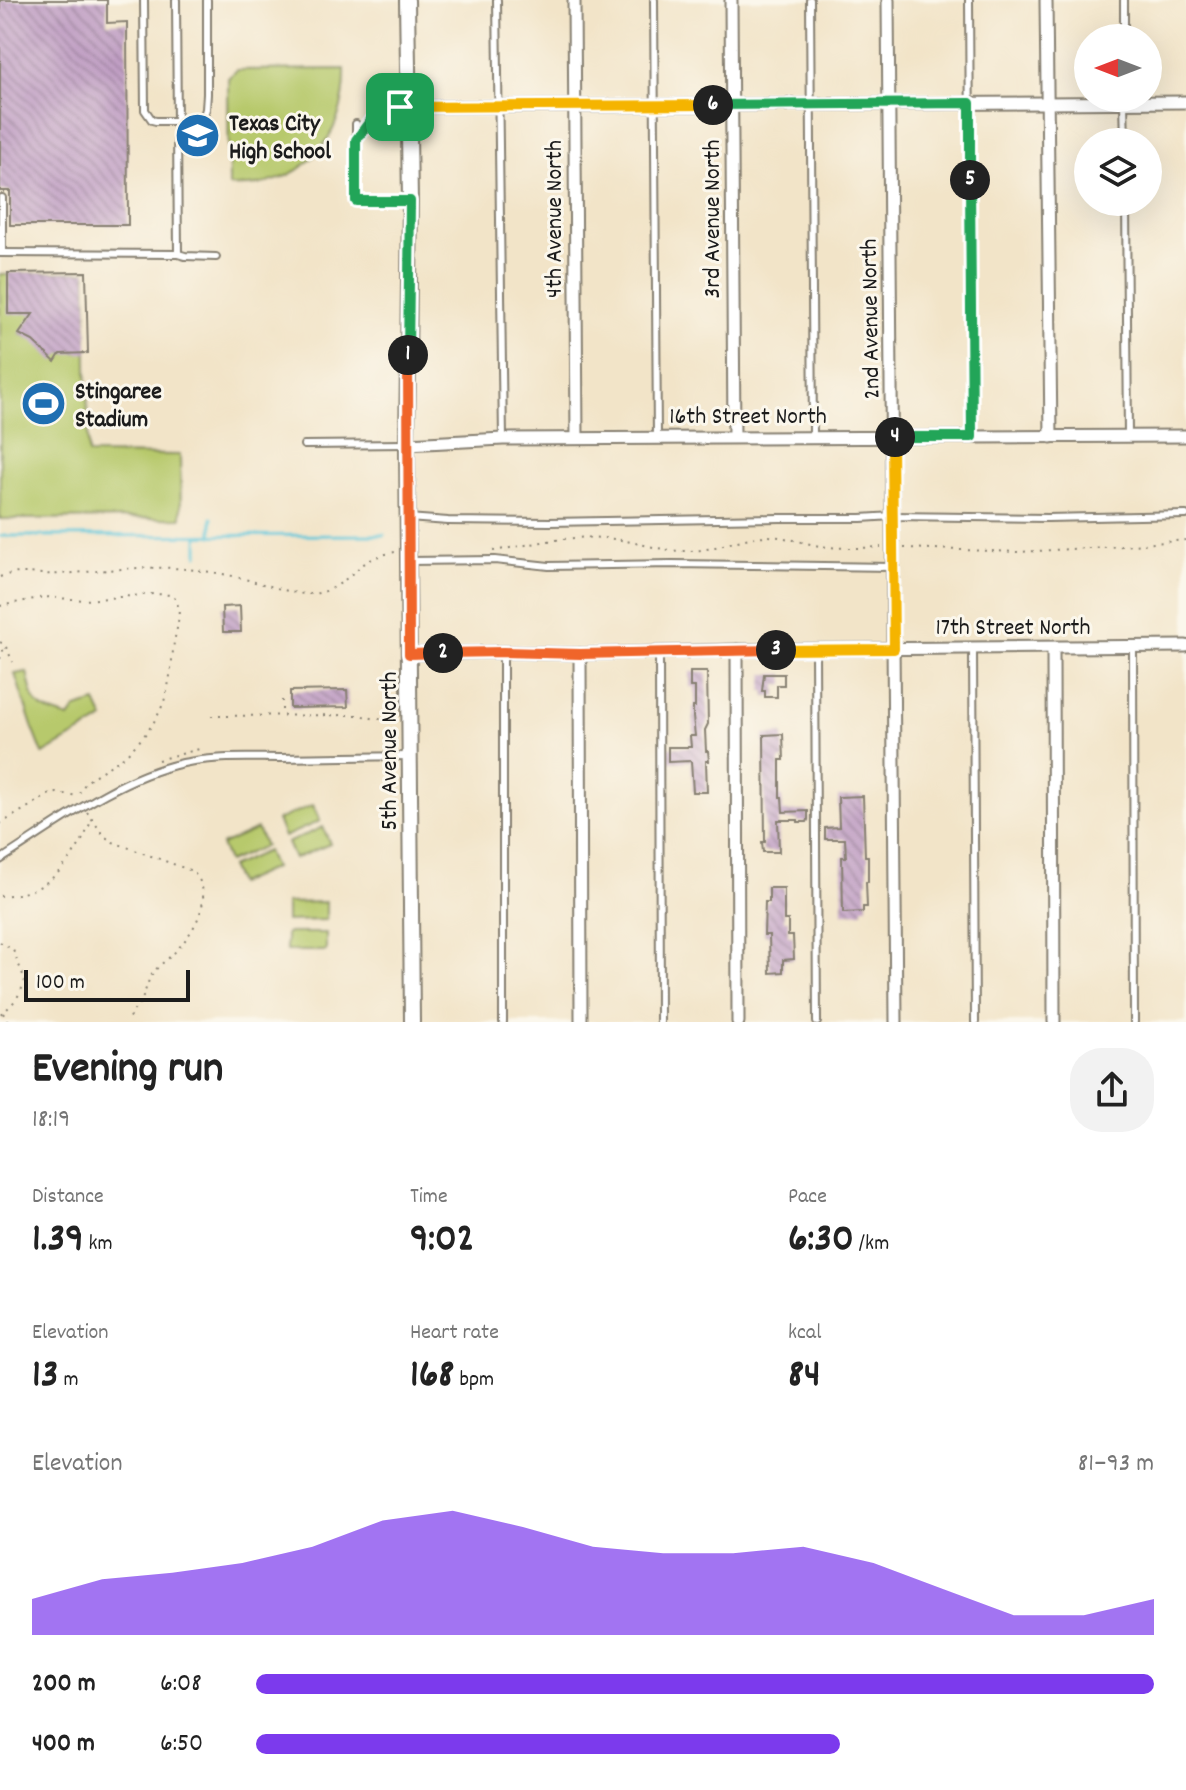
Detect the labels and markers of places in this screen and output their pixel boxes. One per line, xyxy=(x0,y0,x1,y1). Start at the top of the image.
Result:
pin xyxy=(366,73,434,141)
pin: 6 xyxy=(693,85,733,125)
place label: Texas City High School xyxy=(229,108,331,170)
school or university icon: Texas City High School xyxy=(174,112,222,160)
pin: 5 xyxy=(950,160,990,200)
pin: 1 xyxy=(388,335,428,375)
place label: Stingaree Stadium xyxy=(75,376,162,438)
sports icon: Stingaree Stadium xyxy=(20,380,68,428)
pin: 4 xyxy=(875,417,915,457)
pin: 3 xyxy=(756,630,796,670)
pin: 2 xyxy=(423,633,463,673)

